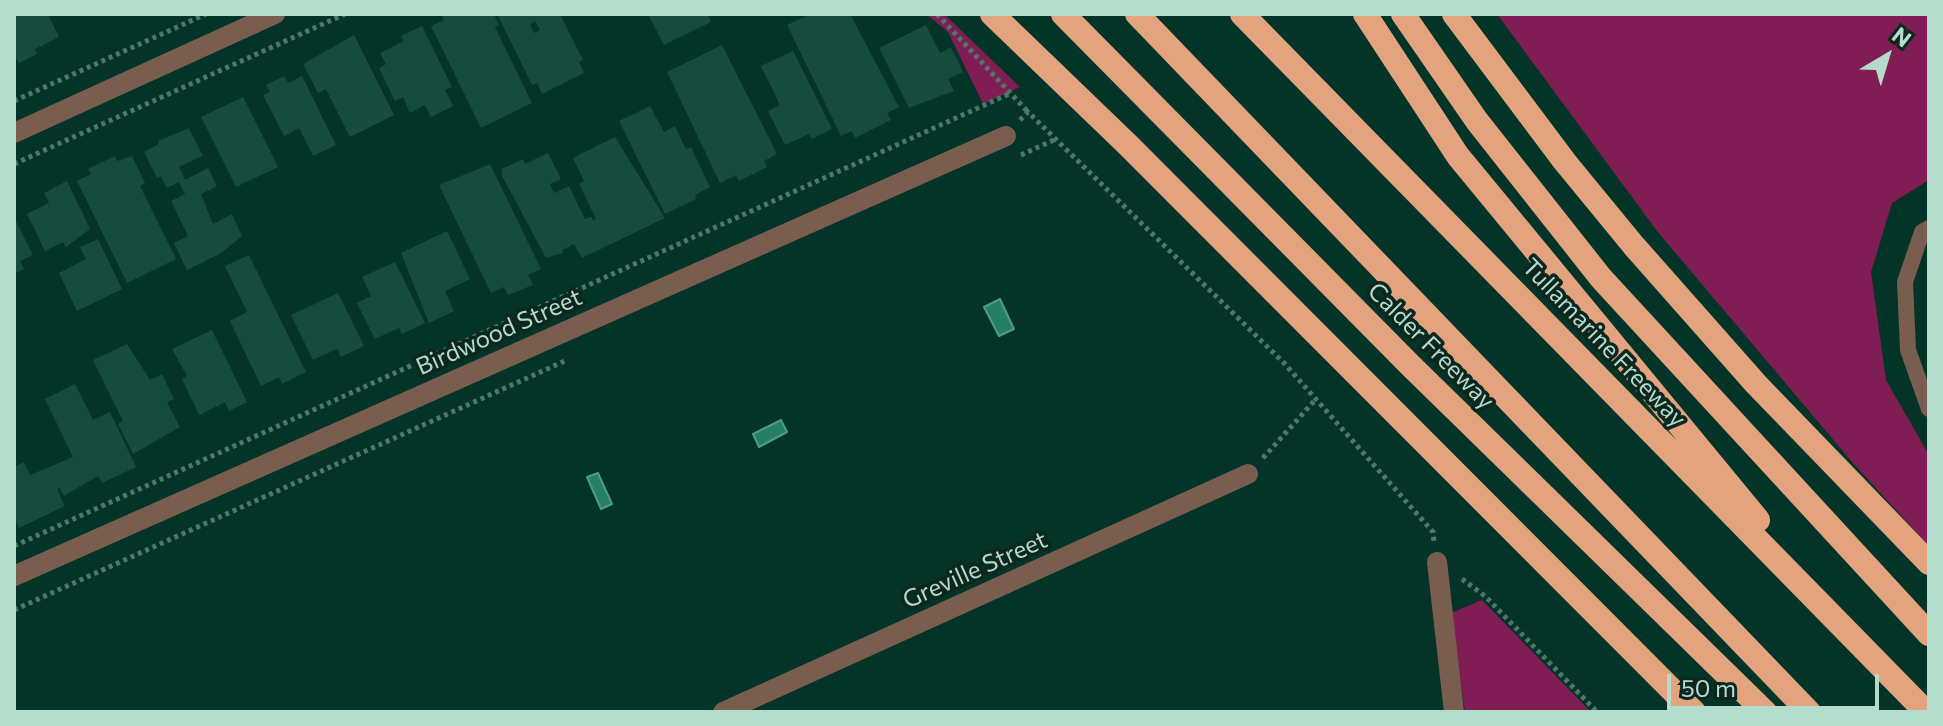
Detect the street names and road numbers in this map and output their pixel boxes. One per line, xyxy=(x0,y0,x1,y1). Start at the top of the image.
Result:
street label: Tullamarine Freeway xyxy=(1516,253,1692,433)
street label: Calder Freeway xyxy=(1362,277,1500,415)
street label: Birdwood Street xyxy=(412,283,586,381)
street label: Greville Street xyxy=(898,525,1052,615)

